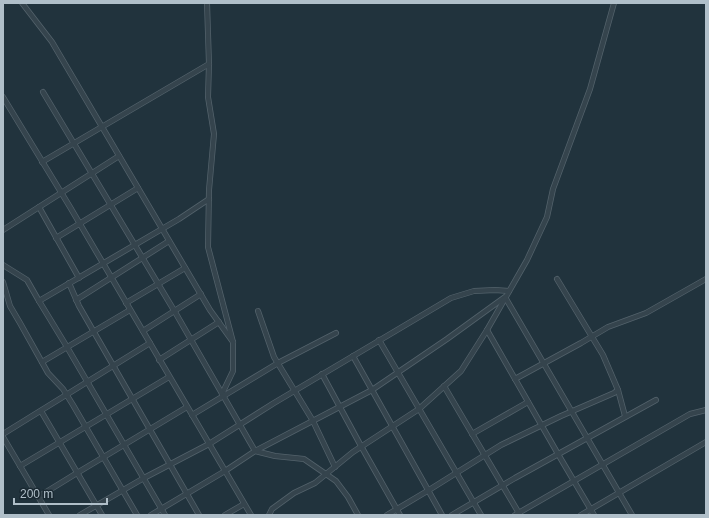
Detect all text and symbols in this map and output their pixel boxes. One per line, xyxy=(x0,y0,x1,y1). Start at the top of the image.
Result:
scale bar xyxy=(14,480,107,506)
text: 200 m xyxy=(20,487,53,501)

